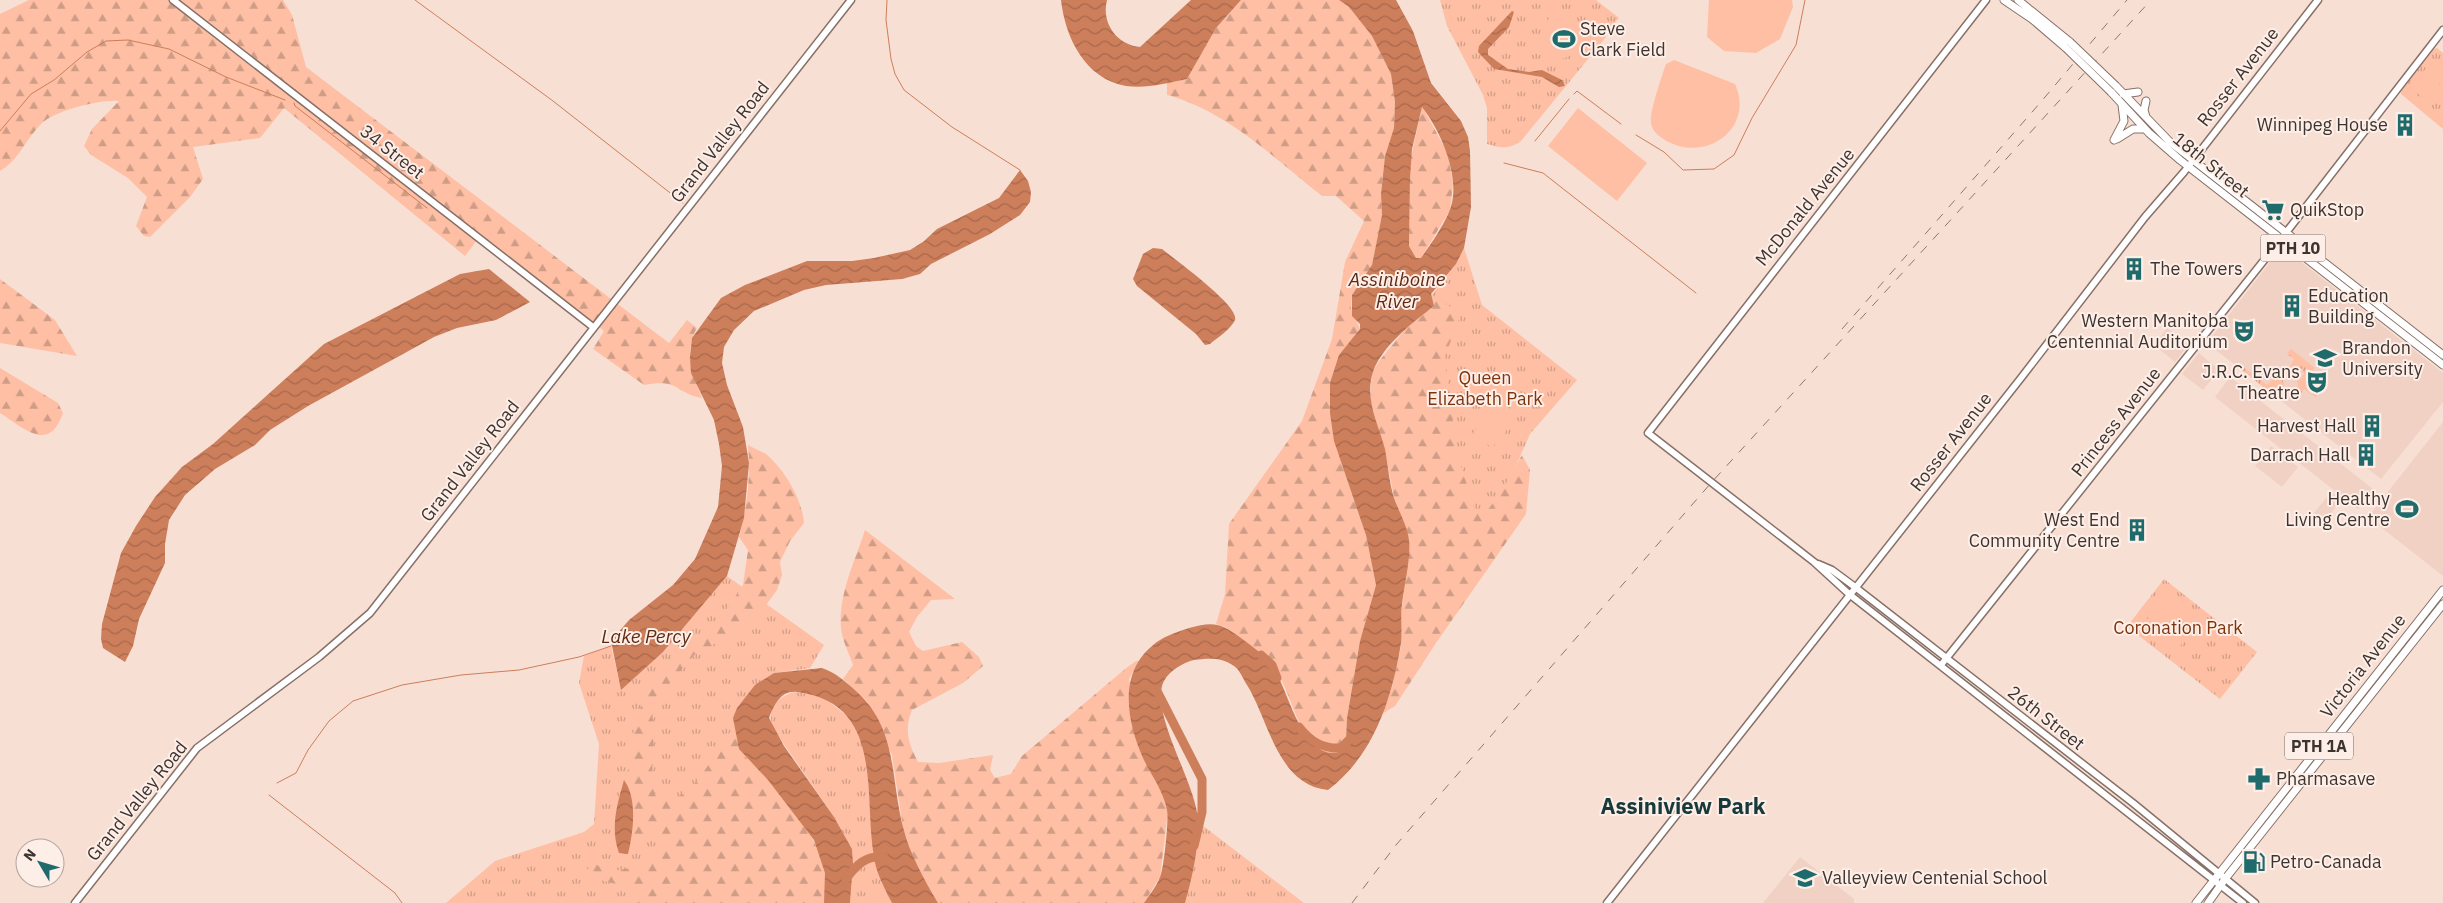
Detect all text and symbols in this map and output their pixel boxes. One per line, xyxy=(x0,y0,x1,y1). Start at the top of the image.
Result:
place label: Steve Clark Field xyxy=(1580,17,1666,61)
street label: Rosser Avenue xyxy=(2192,22,2284,131)
sports icon: Steve Clark Field xyxy=(1551,26,1577,52)
street label: Grand Valley Road xyxy=(665,76,774,207)
building icon: Winnipeg House xyxy=(2392,112,2418,138)
place label: Winnipeg House xyxy=(2257,113,2388,136)
street label: 34 Street xyxy=(356,119,429,184)
street label: 18th Street xyxy=(2168,127,2254,202)
street label: McDonald Avenue xyxy=(1750,143,1859,270)
supermarket icon: QuikStop xyxy=(2260,197,2286,223)
place label: QuikStop xyxy=(2290,198,2364,221)
road number: PTH 10 xyxy=(2260,234,2326,262)
building icon: The Towers xyxy=(2121,256,2147,282)
place label: The Towers xyxy=(2150,257,2243,280)
water label: Assiniboine River xyxy=(1347,267,1446,313)
place label: Education Building xyxy=(2308,284,2389,328)
building icon: Education Building xyxy=(2279,293,2305,319)
place label: Western Manitoba Centennial Auditorium xyxy=(2047,309,2228,353)
theatre icon: Western Manitoba Centennial Auditorium xyxy=(2231,318,2257,344)
place label: Brandon University xyxy=(2342,336,2423,380)
school or university icon: Brandon University xyxy=(2312,345,2338,371)
place label: J.R.C. Evans Theatre xyxy=(2202,360,2300,404)
street label: Princess Avenue xyxy=(2066,362,2166,481)
park label: Queen Elizabeth Park xyxy=(1427,366,1543,410)
theatre icon: J.R.C. Evans Theatre xyxy=(2304,369,2330,395)
street label: Rosser Avenue xyxy=(1905,387,1997,496)
street label: Grand Valley Road xyxy=(415,395,524,526)
building icon: Harvest Hall xyxy=(2359,413,2385,439)
place label: Harvest Hall xyxy=(2257,414,2356,437)
building icon: Darrach Hall xyxy=(2353,442,2379,468)
place label: Darrach Hall xyxy=(2250,443,2350,466)
place label: Healthy Living Centre xyxy=(2285,487,2390,531)
sports icon: Healthy Living Centre xyxy=(2394,496,2420,522)
place label: West End Community Centre xyxy=(1969,508,2120,552)
building icon: West End Community Centre xyxy=(2124,517,2150,543)
street label: Victoria Avenue xyxy=(2315,609,2410,722)
park label: Coronation Park xyxy=(2113,616,2243,639)
water label: Lake Percy xyxy=(601,624,692,648)
street label: 26th Street xyxy=(2003,680,2090,755)
road number: PTH 1A xyxy=(2285,732,2353,759)
street label: Grand Valley Road xyxy=(81,736,192,865)
pharmacy icon: Pharmasave xyxy=(2246,766,2272,792)
place label: Pharmasave xyxy=(2276,767,2376,790)
district label: Assiniview Park xyxy=(1600,791,1766,820)
north arrow xyxy=(15,838,65,888)
text: N xyxy=(20,845,40,865)
fuel station icon: Petro-Canada xyxy=(2241,849,2267,875)
place label: Petro-Canada xyxy=(2270,850,2382,873)
school or university icon: Valleyview Centenial School xyxy=(1792,865,1818,891)
place label: Valleyview Centenial School xyxy=(1822,866,2048,889)

